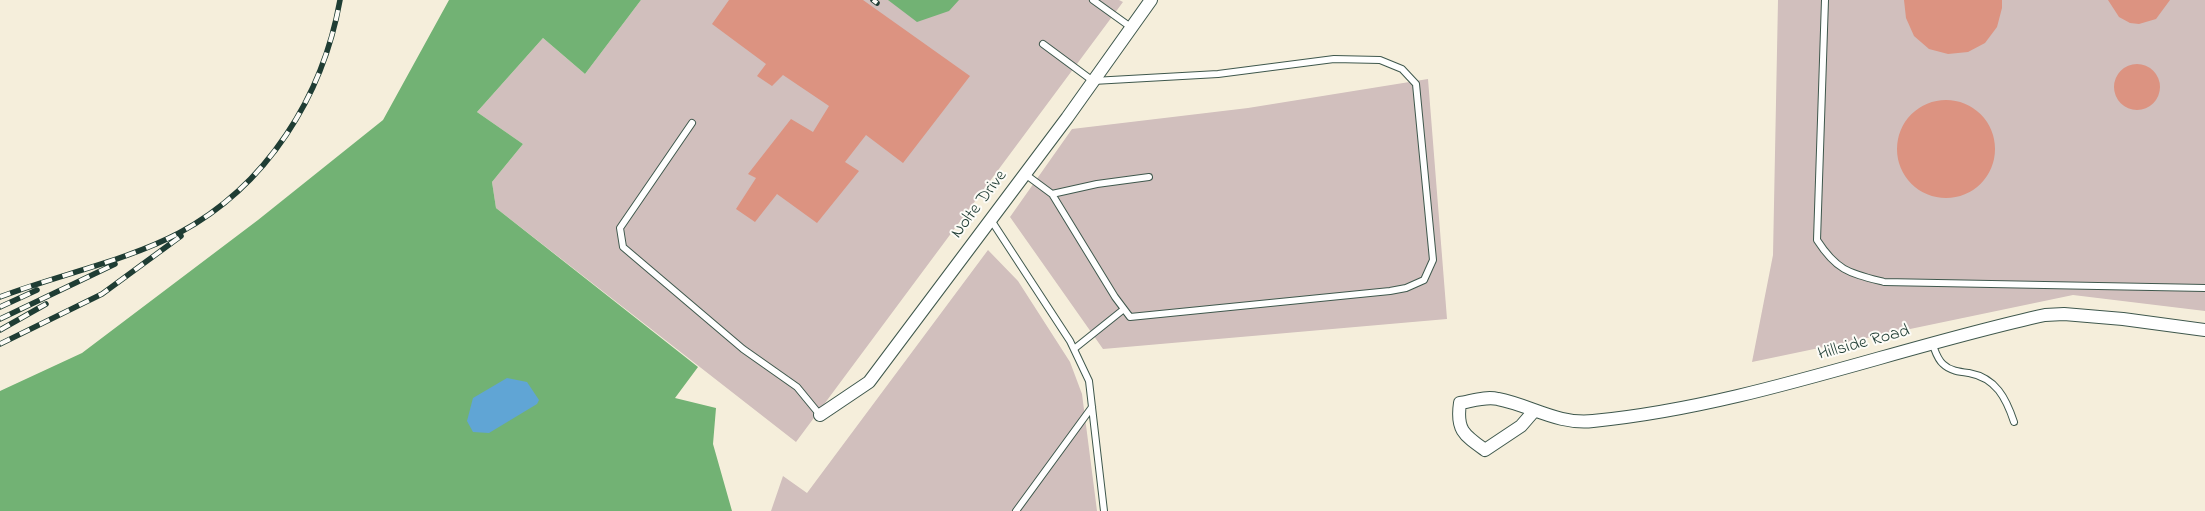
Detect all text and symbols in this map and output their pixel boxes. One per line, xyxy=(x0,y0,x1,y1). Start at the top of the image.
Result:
street label: Nolte Drive xyxy=(947,166,1013,244)
street label: Hillside Road xyxy=(1816,321,1912,367)

